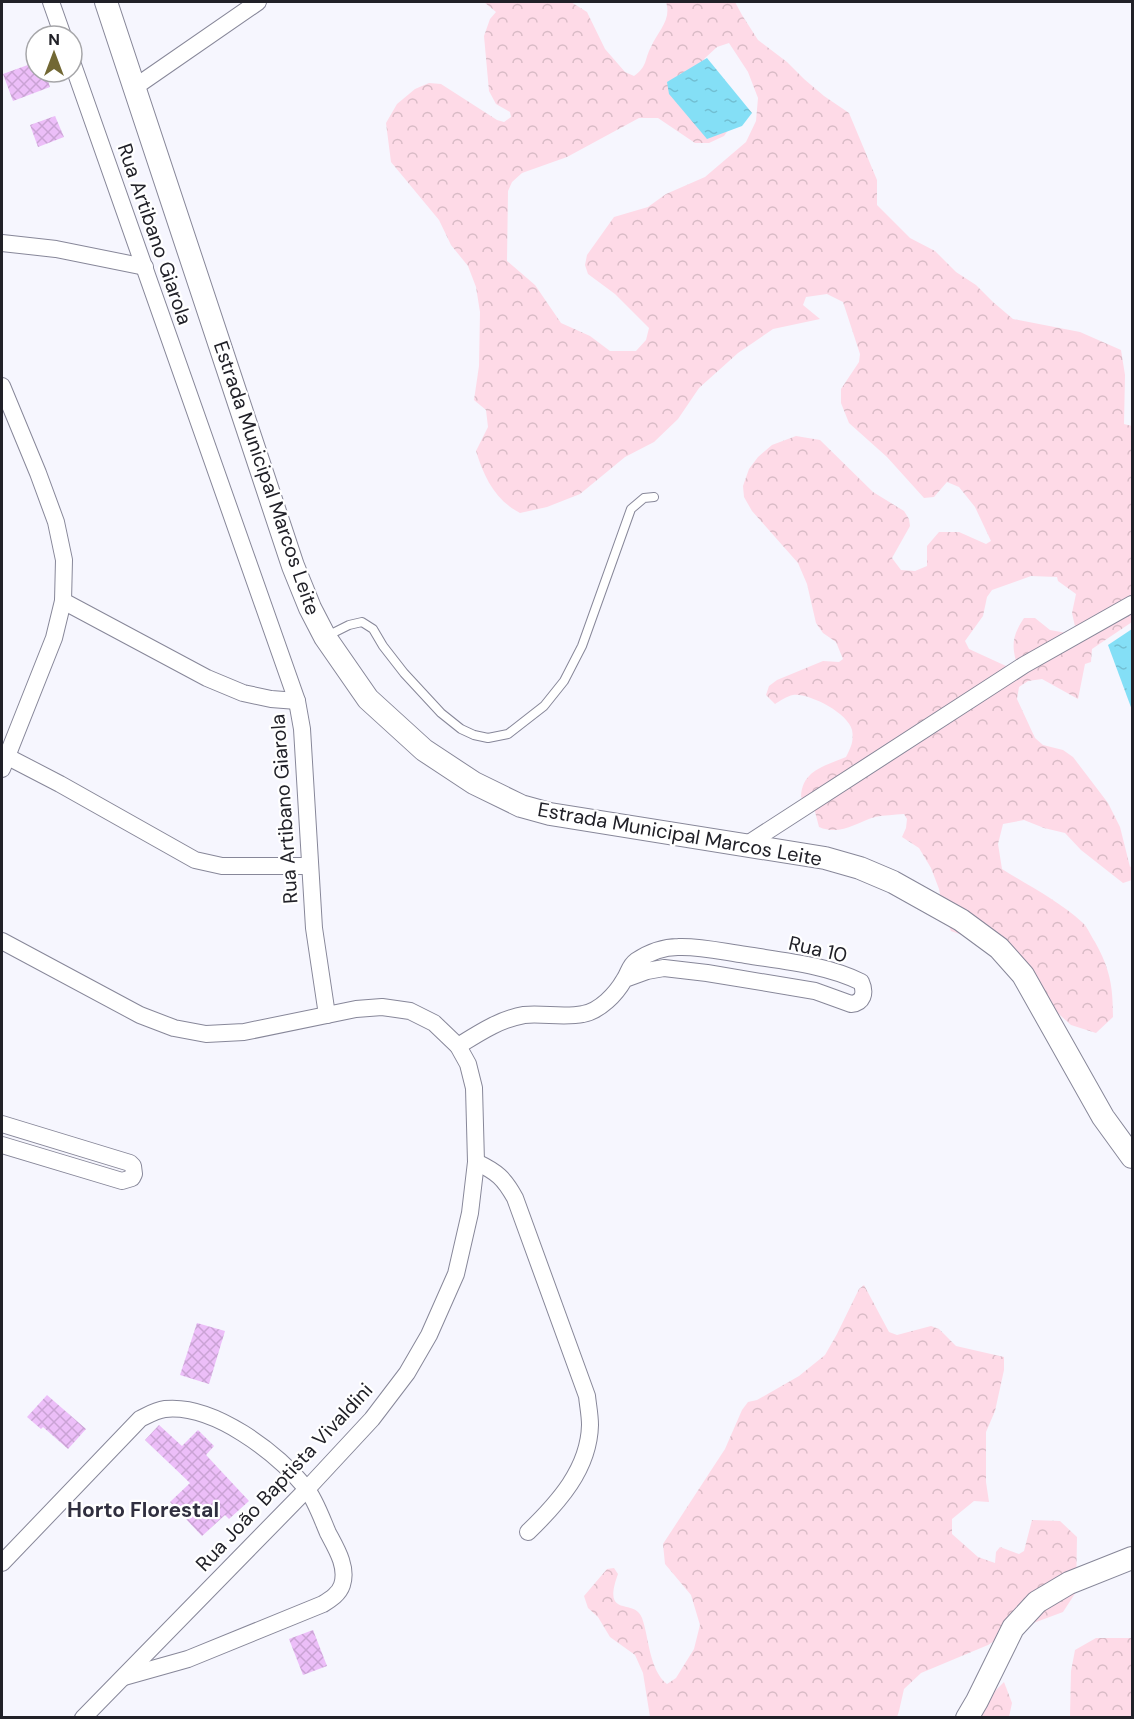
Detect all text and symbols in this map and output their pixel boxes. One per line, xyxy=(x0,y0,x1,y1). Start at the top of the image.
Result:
north arrow xyxy=(24,24,84,84)
text: N xyxy=(48,29,60,50)
street label: Rua Artibano Giarola xyxy=(112,140,198,328)
street label: Estrada Municipal Marcos Leite xyxy=(208,337,326,619)
street label: Rua Artibano Giarola xyxy=(264,713,304,905)
street label: Estrada Municipal Marcos Leite xyxy=(536,796,824,872)
street label: Rua 10 xyxy=(786,930,850,968)
street label: Rua João Baptista Vivaldini xyxy=(190,1377,378,1577)
district label: Horto Florestal xyxy=(67,1496,219,1524)

